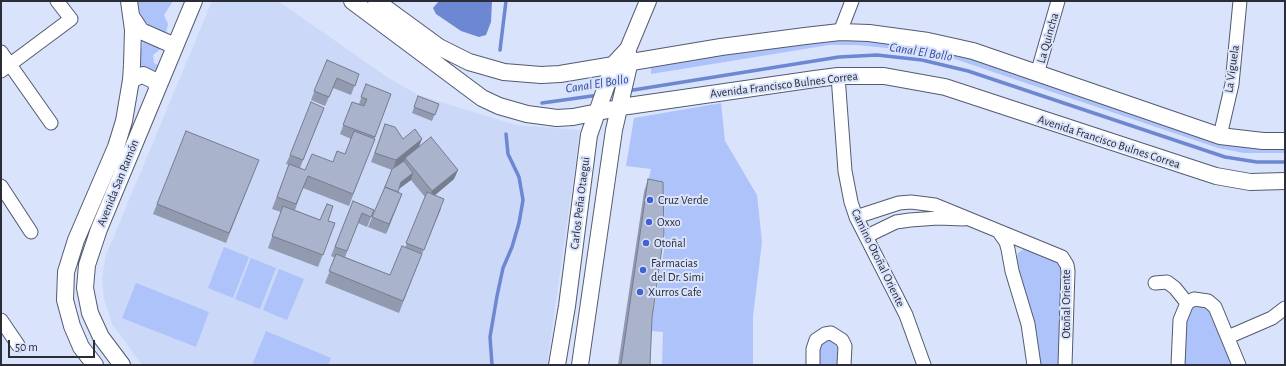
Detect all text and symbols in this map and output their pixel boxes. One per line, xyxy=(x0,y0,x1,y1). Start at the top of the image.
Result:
street label: La Quincha xyxy=(1034,11,1062,65)
water label: Canal El Bollo xyxy=(888,39,954,65)
street label: La Viguela xyxy=(1222,44,1242,94)
street label: Avenida Francisco Bulnes Correa xyxy=(709,69,859,101)
water label: Canal El Bollo xyxy=(564,71,630,97)
street label: Avenida Francisco Bulnes Correa xyxy=(1036,112,1182,172)
street label: Avenida San Ramón xyxy=(94,137,142,229)
street label: Carlos Peña Otaegui xyxy=(567,156,593,250)
place label: Cruz Verde xyxy=(658,193,708,207)
marker: Cruz Verde xyxy=(645,195,655,205)
street label: Camino Otoñal Oriente xyxy=(848,207,908,309)
place label: Oxxo xyxy=(657,215,681,229)
marker: Oxxo xyxy=(644,217,654,227)
place label: Otoñal xyxy=(654,236,686,250)
marker: Otoñal xyxy=(641,238,651,248)
place label: Farmacias del Dr. Simi xyxy=(651,256,704,284)
marker: Farmacias del Dr. Simi xyxy=(638,265,648,275)
street label: Otoñal Oriente xyxy=(1059,269,1073,339)
place label: Xurros Cafe xyxy=(648,285,702,299)
marker: Xurros Cafe xyxy=(635,287,645,297)
scale bar xyxy=(10,332,97,358)
text: 50 m xyxy=(15,341,38,353)

